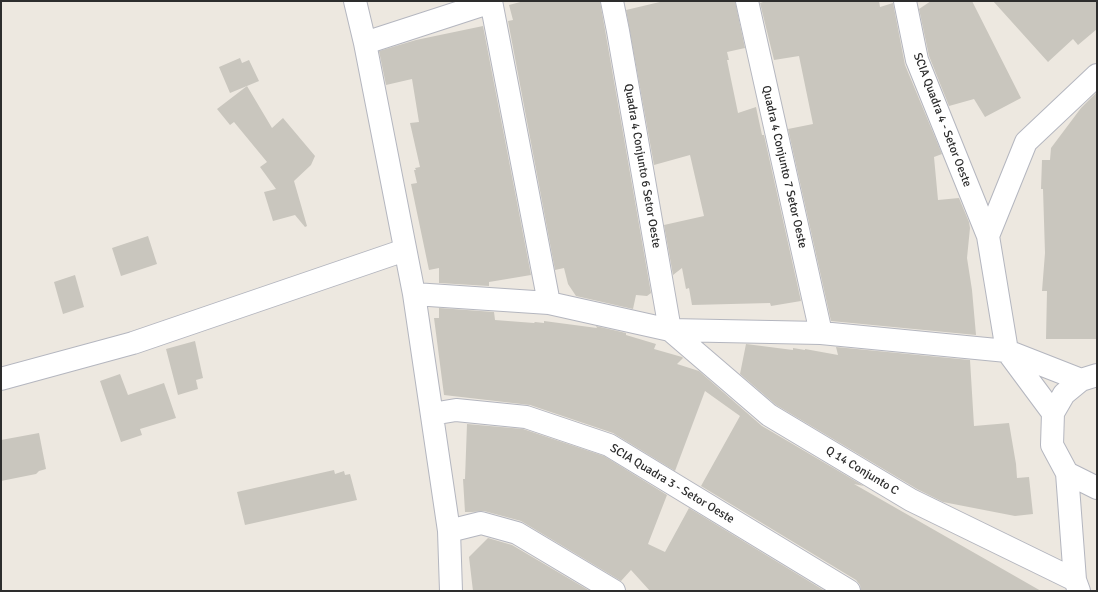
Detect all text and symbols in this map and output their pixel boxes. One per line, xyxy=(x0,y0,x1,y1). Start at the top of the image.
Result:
street label: SCIA Quadra 4 - Setor Oeste xyxy=(910,51,974,189)
street label: Quadra 4 Conjunto 6 Setor Oeste xyxy=(620,83,664,249)
street label: Quadra 4 Conjunto 7 Setor Oeste xyxy=(758,84,810,250)
street label: SCIA Quadra 3 - Setor Oeste xyxy=(607,441,737,527)
street label: Q 14 Conjunto C xyxy=(823,444,901,498)

